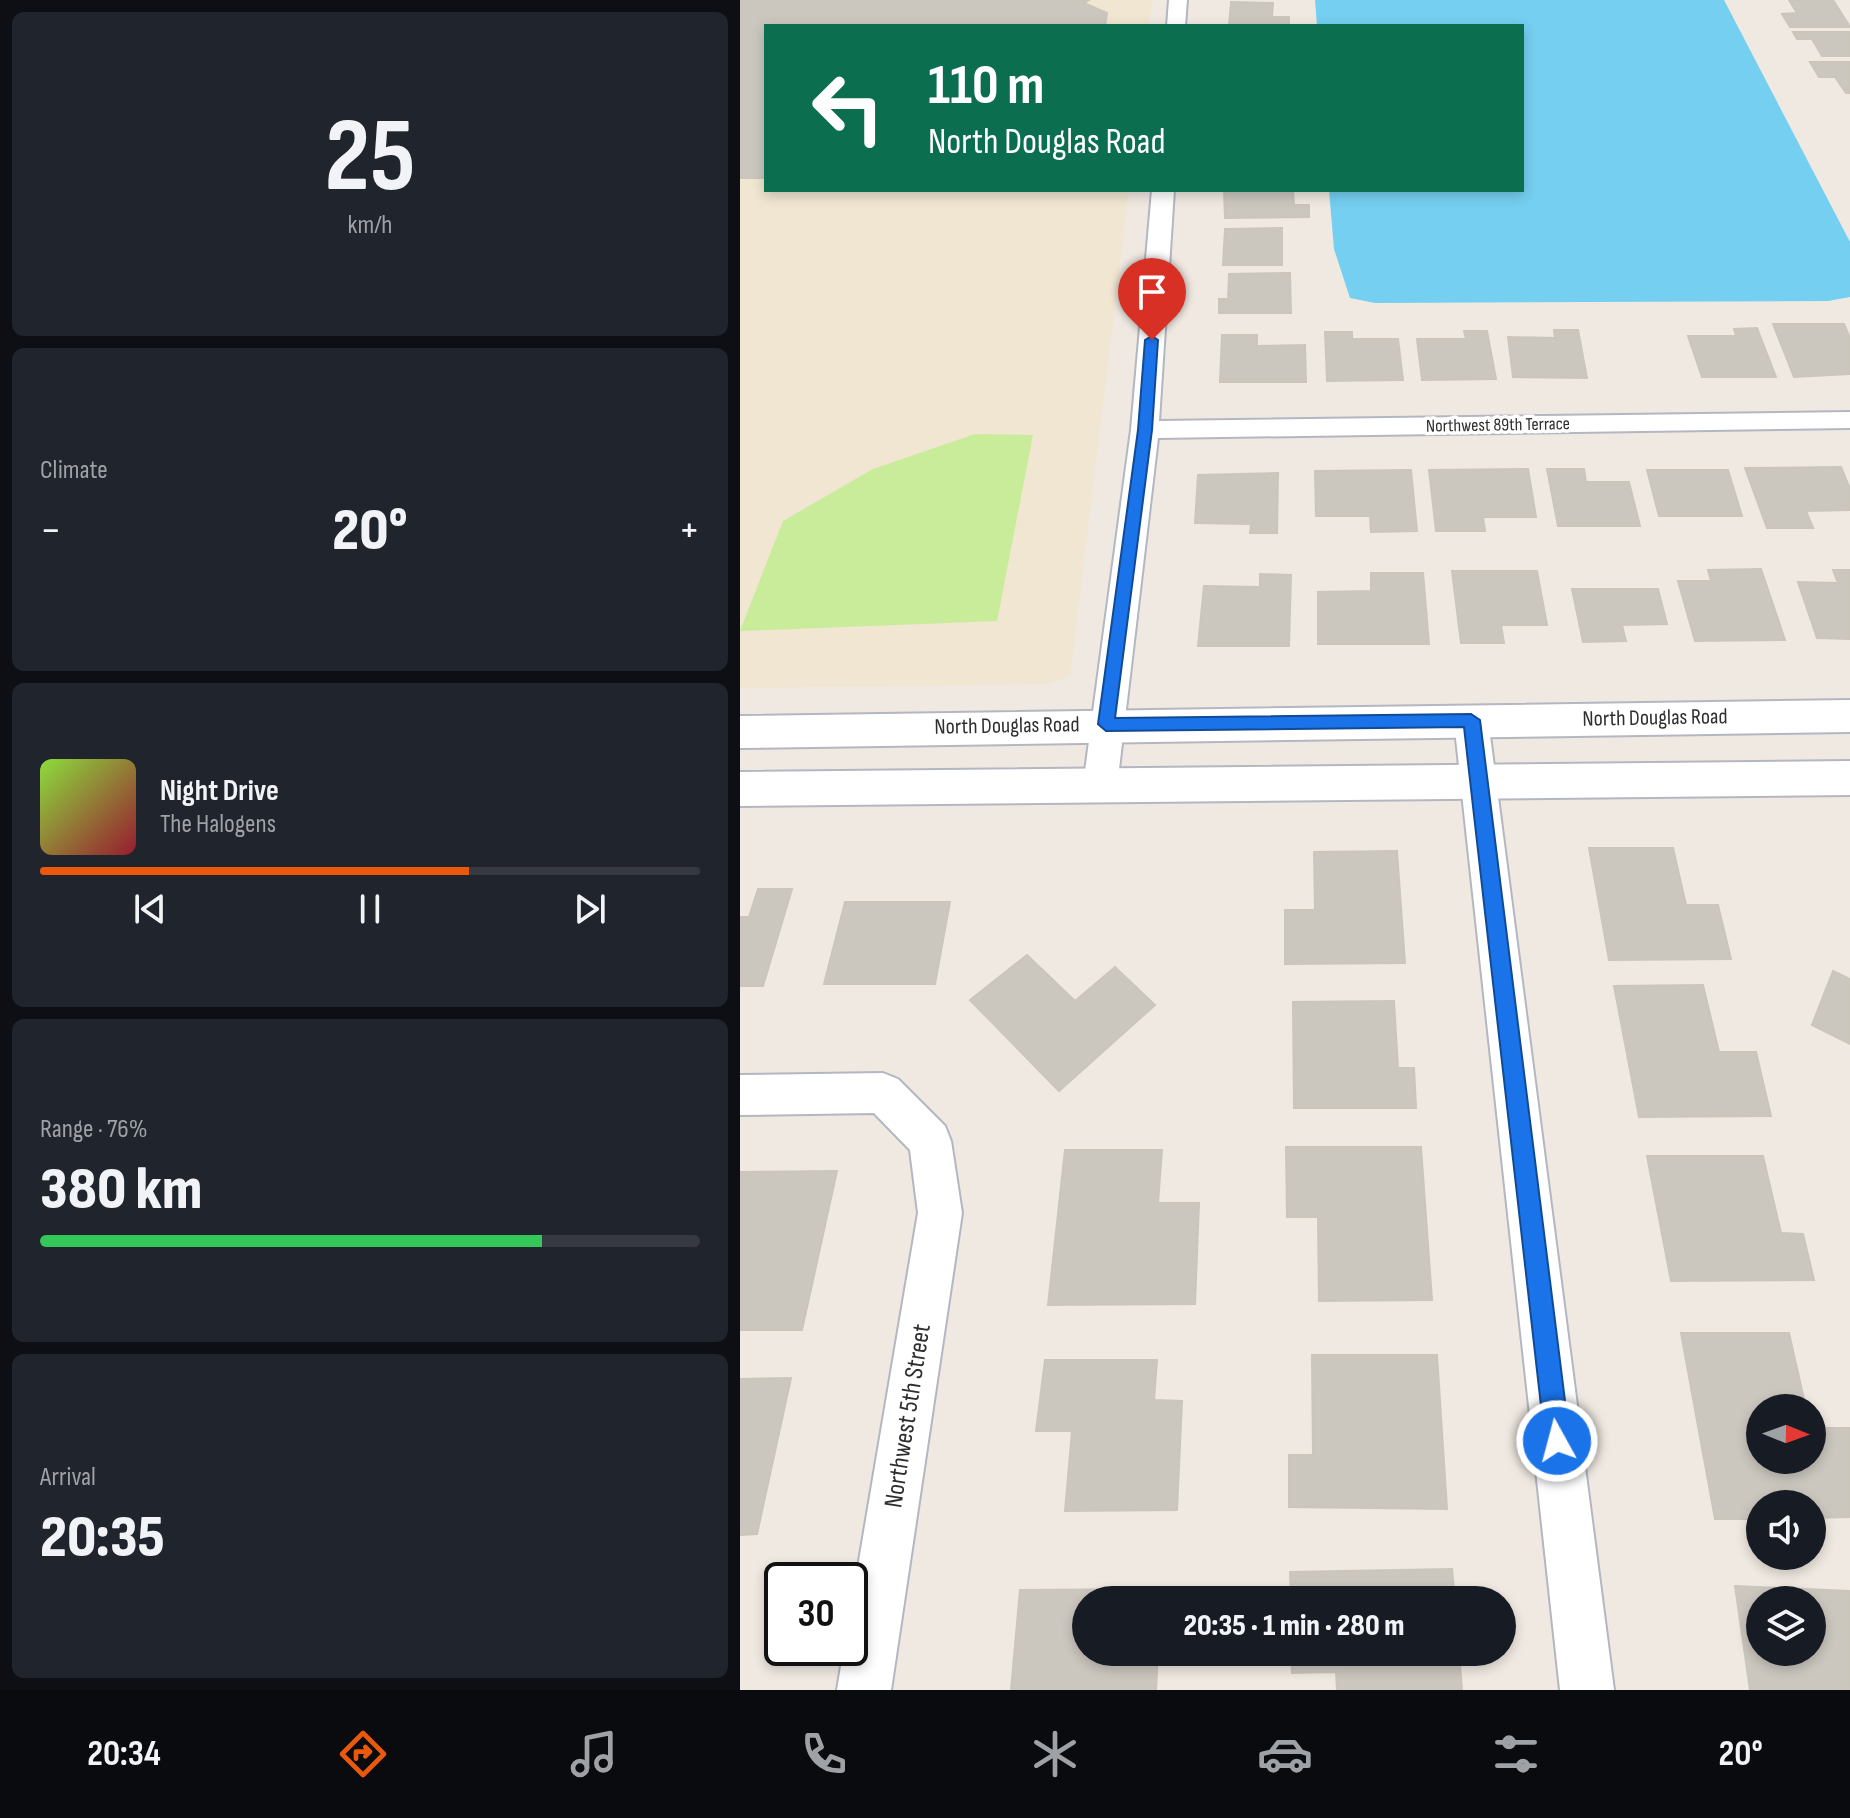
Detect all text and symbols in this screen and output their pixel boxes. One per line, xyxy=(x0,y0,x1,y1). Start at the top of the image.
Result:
text: 110 m xyxy=(928,53,1044,120)
icon: left xyxy=(796,56,900,160)
text: 25 xyxy=(324,95,416,220)
text: North Douglas Road xyxy=(928,121,1165,164)
text: km/h xyxy=(348,210,392,241)
pin xyxy=(1118,258,1186,340)
icon: arrive xyxy=(1130,270,1174,314)
street label: Northwest 89th Terrace xyxy=(1426,413,1570,437)
text: Climate xyxy=(40,455,108,486)
text: 20° xyxy=(332,495,408,567)
text: − xyxy=(40,504,62,557)
text: + xyxy=(678,504,700,557)
street label: North Douglas Road xyxy=(1582,703,1728,733)
street label: North Douglas Road xyxy=(934,711,1080,741)
text: Night Drive xyxy=(160,773,279,809)
text: The Halogens xyxy=(160,809,276,840)
icon: previous xyxy=(128,887,172,931)
icon: pause xyxy=(348,887,392,931)
icon: next xyxy=(568,887,612,931)
text: Range · 76% xyxy=(40,1114,148,1145)
text: 380 km xyxy=(40,1154,202,1226)
street label: Northwest 5th Street xyxy=(878,1322,938,1510)
north arrow xyxy=(1746,1394,1826,1474)
map controls xyxy=(1746,1394,1826,1666)
position arrow xyxy=(1515,1399,1599,1483)
text: Arrival xyxy=(40,1462,96,1493)
button: sound xyxy=(1746,1490,1826,1570)
text: 20:35 xyxy=(40,1502,165,1574)
speed limit sign: 30 xyxy=(764,1562,868,1666)
button: layers xyxy=(1746,1586,1826,1666)
text: 20:35 · 1 min · 280 m xyxy=(1184,1608,1404,1644)
icon: directions xyxy=(335,1726,391,1782)
icon: music xyxy=(566,1726,622,1782)
icon: phone xyxy=(796,1726,852,1782)
icon: climate xyxy=(1027,1726,1083,1782)
icon: car xyxy=(1257,1726,1313,1782)
icon: filters xyxy=(1488,1726,1544,1782)
text: 20:34 xyxy=(87,1733,161,1776)
text: 20° xyxy=(1719,1733,1763,1776)

